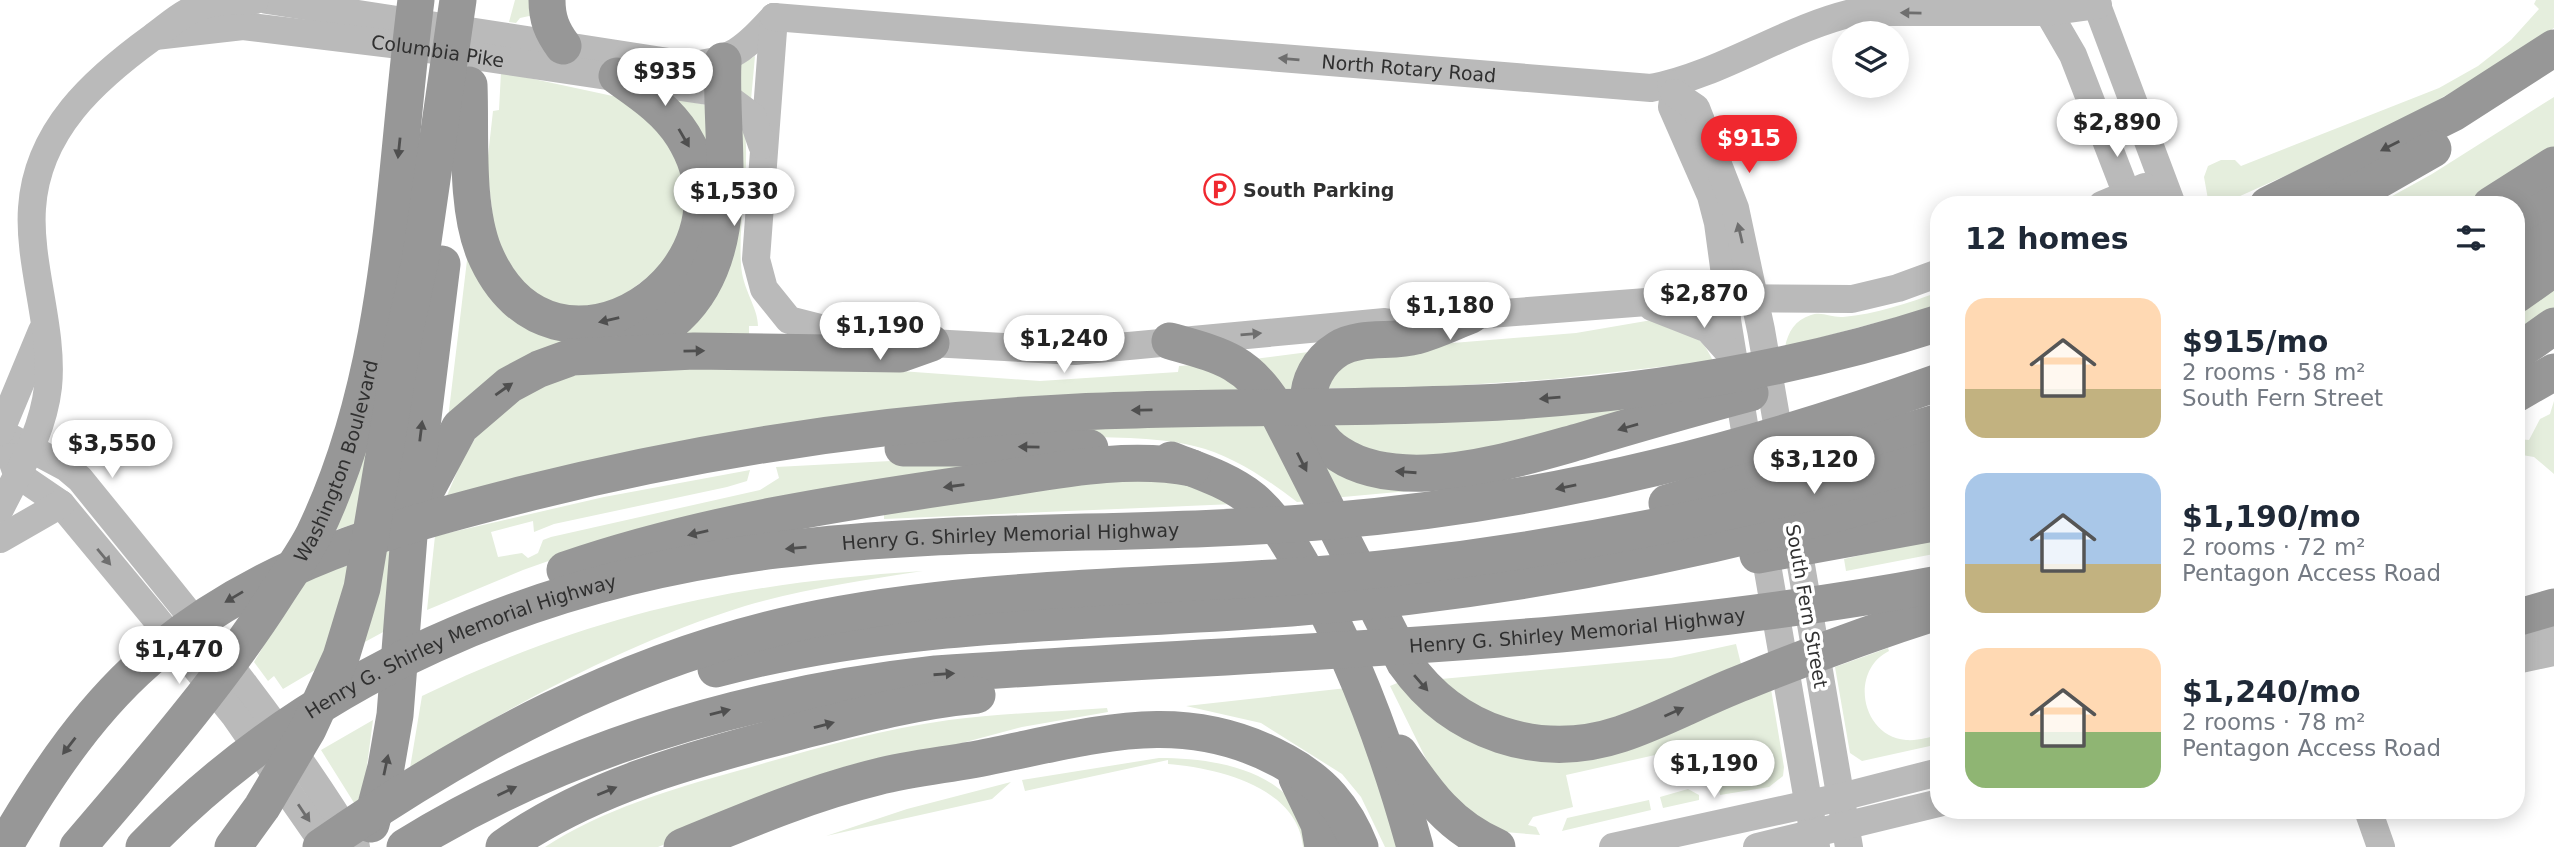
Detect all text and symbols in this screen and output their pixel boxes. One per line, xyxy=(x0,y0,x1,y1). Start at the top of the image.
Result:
one-way arrow xyxy=(1899,7,1921,19)
map controls xyxy=(1832,21,1909,98)
button: layers xyxy=(1832,21,1909,98)
street label: Columbia Pike xyxy=(370,31,506,71)
pin: $935 xyxy=(624,48,706,108)
street label: North Rotary Road xyxy=(1321,50,1497,86)
one-way arrow xyxy=(1278,53,1300,64)
text: $935 xyxy=(633,58,697,84)
pin: $2,890 xyxy=(2060,100,2174,159)
text: $2,890 xyxy=(2073,109,2161,135)
pin: $915 xyxy=(1708,116,1790,175)
text: $915 xyxy=(1717,125,1781,151)
one-way arrow xyxy=(678,129,690,148)
one-way arrow xyxy=(393,138,404,160)
one-way arrow xyxy=(2380,140,2400,151)
pin: $1,530 xyxy=(677,168,791,228)
parking icon: South Parking xyxy=(1203,173,1237,207)
text: $1,530 xyxy=(690,178,778,204)
place label: South Parking xyxy=(1243,179,1394,201)
icon: filters xyxy=(2452,219,2490,257)
text: 12 homes xyxy=(1965,221,2129,256)
one-way arrow xyxy=(1735,222,1746,244)
pin: $2,870 xyxy=(1647,270,1761,330)
text: $2,870 xyxy=(1660,280,1748,306)
pin: $1,180 xyxy=(1393,282,1507,342)
text: $1,180 xyxy=(1406,292,1494,318)
pin: $1,190 xyxy=(823,302,937,362)
text: $1,190 xyxy=(836,312,924,338)
one-way arrow xyxy=(598,315,620,326)
pin: $1,240 xyxy=(1007,316,1121,375)
text: $915/mo xyxy=(2182,324,2328,359)
text: $1,240 xyxy=(1020,325,1108,351)
icon: home xyxy=(2021,326,2105,410)
one-way arrow xyxy=(1240,328,1262,339)
one-way arrow xyxy=(683,345,705,357)
street label: Washington Boulevard xyxy=(289,358,382,566)
text: 2 rooms · 58 m² xyxy=(2182,359,2366,385)
one-way arrow xyxy=(495,382,513,396)
text: South Fern Street xyxy=(2182,385,2383,411)
one-way arrow xyxy=(1538,393,1560,404)
one-way arrow xyxy=(1131,405,1153,416)
one-way arrow xyxy=(415,419,426,441)
pin: $3,550 xyxy=(55,420,169,480)
one-way arrow xyxy=(1617,423,1638,433)
text: $3,550 xyxy=(68,430,156,456)
pin: $3,120 xyxy=(1757,436,1871,496)
one-way arrow xyxy=(1018,441,1040,453)
text: $3,120 xyxy=(1770,446,1858,472)
one-way arrow xyxy=(1296,452,1308,472)
one-way arrow xyxy=(1395,467,1417,478)
one-way arrow xyxy=(943,480,965,491)
one-way arrow xyxy=(1555,481,1577,492)
text: $1,190/mo xyxy=(2182,499,2361,534)
icon: home xyxy=(2021,501,2105,585)
street label: Henry G. Shirley Memorial Highway xyxy=(841,518,1180,554)
street label: South Fern Street xyxy=(1782,522,1832,690)
one-way arrow xyxy=(686,528,708,539)
text: 2 rooms · 72 m² xyxy=(2182,534,2366,560)
one-way arrow xyxy=(784,543,806,554)
one-way arrow xyxy=(97,547,112,565)
text: Pentagon Access Road xyxy=(2182,560,2441,586)
street label: Henry G. Shirley Memorial Highway xyxy=(301,570,619,723)
one-way arrow xyxy=(225,591,244,604)
street label: Henry G. Shirley Memorial Highway xyxy=(1408,603,1747,657)
pin: $1,470 xyxy=(122,626,236,686)
text: $1,470 xyxy=(135,636,223,662)
one-way arrow xyxy=(934,668,956,679)
text: $1,240/mo xyxy=(2182,674,2361,709)
one-way arrow xyxy=(1413,675,1428,692)
icon: home xyxy=(2021,676,2105,760)
one-way arrow xyxy=(710,706,732,717)
one-way arrow xyxy=(1664,707,1685,718)
text: 2 rooms · 78 m² xyxy=(2182,709,2366,735)
one-way arrow xyxy=(813,719,835,730)
text: Pentagon Access Road xyxy=(2182,735,2441,761)
one-way arrow xyxy=(62,737,76,755)
pin: $1,190 xyxy=(1657,740,1771,800)
text: $1,190 xyxy=(1670,750,1758,776)
one-way arrow xyxy=(381,754,392,776)
one-way arrow xyxy=(497,785,517,797)
one-way arrow xyxy=(597,785,617,797)
one-way arrow xyxy=(297,804,310,823)

